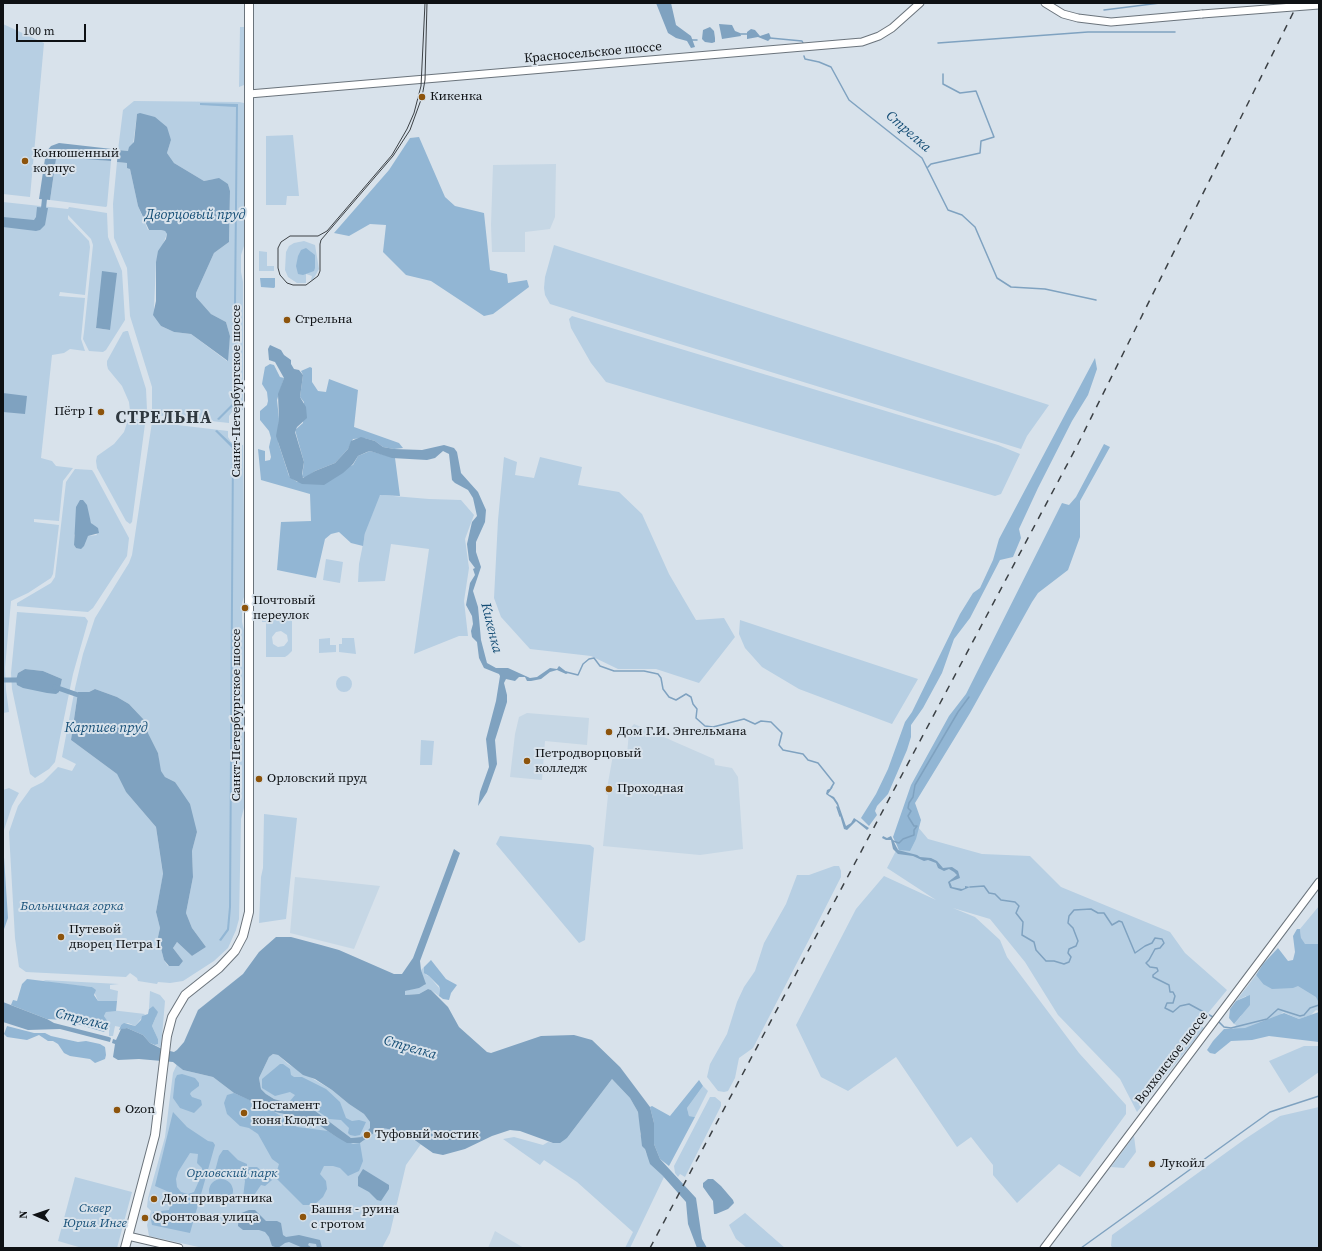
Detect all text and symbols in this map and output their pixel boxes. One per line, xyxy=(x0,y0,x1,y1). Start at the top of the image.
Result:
scale bar xyxy=(18,16,88,42)
text: 100 m xyxy=(23,23,55,39)
street label: Красносельское шоссе xyxy=(523,39,663,67)
place label: Кикенка xyxy=(430,89,482,105)
marker: Кикенка xyxy=(417,92,427,102)
water label: Стрелка xyxy=(882,108,934,156)
place label: Конюшенный корпус xyxy=(33,146,119,177)
marker: Конюшенный корпус xyxy=(20,156,30,166)
water label: Дворцовый пруд xyxy=(145,207,245,223)
street label: Санкт-Петербургское шоссе xyxy=(229,305,245,477)
place label: Стрельна xyxy=(295,312,352,328)
marker: Стрельна xyxy=(282,315,292,325)
place label: Пётр I xyxy=(54,404,93,420)
marker: Пётр I xyxy=(96,407,106,417)
district label: СТРЕЛЬНА xyxy=(116,409,212,429)
place label: Почтовый переулок xyxy=(253,593,316,624)
water label: Кикенка xyxy=(477,601,505,655)
marker: Почтовый переулок xyxy=(240,603,250,613)
street label: Санкт-Петербургское шоссе xyxy=(229,629,245,801)
water label: Карпиев пруд xyxy=(65,720,147,736)
place label: Дом Г.И. Энгельмана xyxy=(617,724,747,740)
marker: Дом Г.И. Энгельмана xyxy=(604,727,614,737)
place label: Петродворцовый колледж xyxy=(535,746,642,777)
marker: Петродворцовый колледж xyxy=(522,756,532,766)
place label: Орловский пруд xyxy=(267,771,367,787)
marker: Орловский пруд xyxy=(254,774,264,784)
place label: Проходная xyxy=(617,781,684,797)
marker: Проходная xyxy=(604,784,614,794)
park label: Больничная горка xyxy=(20,899,124,915)
place label: Путевой дворец Петра I xyxy=(69,922,161,953)
marker: Путевой дворец Петра I xyxy=(56,932,66,942)
water label: Стрелка xyxy=(54,1005,110,1035)
street label: Волхонское шоссе xyxy=(1132,1009,1212,1107)
water label: Стрелка xyxy=(382,1032,438,1064)
place label: Постамент коня Клодта xyxy=(252,1098,328,1129)
place label: Ozon xyxy=(125,1102,155,1118)
marker: Ozon xyxy=(112,1105,122,1115)
marker: Постамент коня Клодта xyxy=(239,1108,249,1118)
place label: Туфовый мостик xyxy=(375,1127,479,1143)
marker: Туфовый мостик xyxy=(362,1130,372,1140)
place label: Лукойл xyxy=(1160,1156,1205,1172)
marker: Лукойл xyxy=(1147,1159,1157,1169)
park label: Орловский парк xyxy=(186,1166,278,1182)
place label: Дом привратника xyxy=(162,1191,272,1207)
marker: Дом привратника xyxy=(149,1194,159,1204)
north arrow xyxy=(16,1195,56,1235)
park label: Сквер Юрия Инге xyxy=(63,1201,127,1232)
place label: Башня - руина с гротом xyxy=(311,1202,399,1233)
text: N xyxy=(16,1210,31,1219)
place label: Фронтовая улица xyxy=(153,1210,259,1226)
marker: Башня - руина с гротом xyxy=(298,1212,308,1222)
marker: Фронтовая улица xyxy=(140,1213,150,1223)

